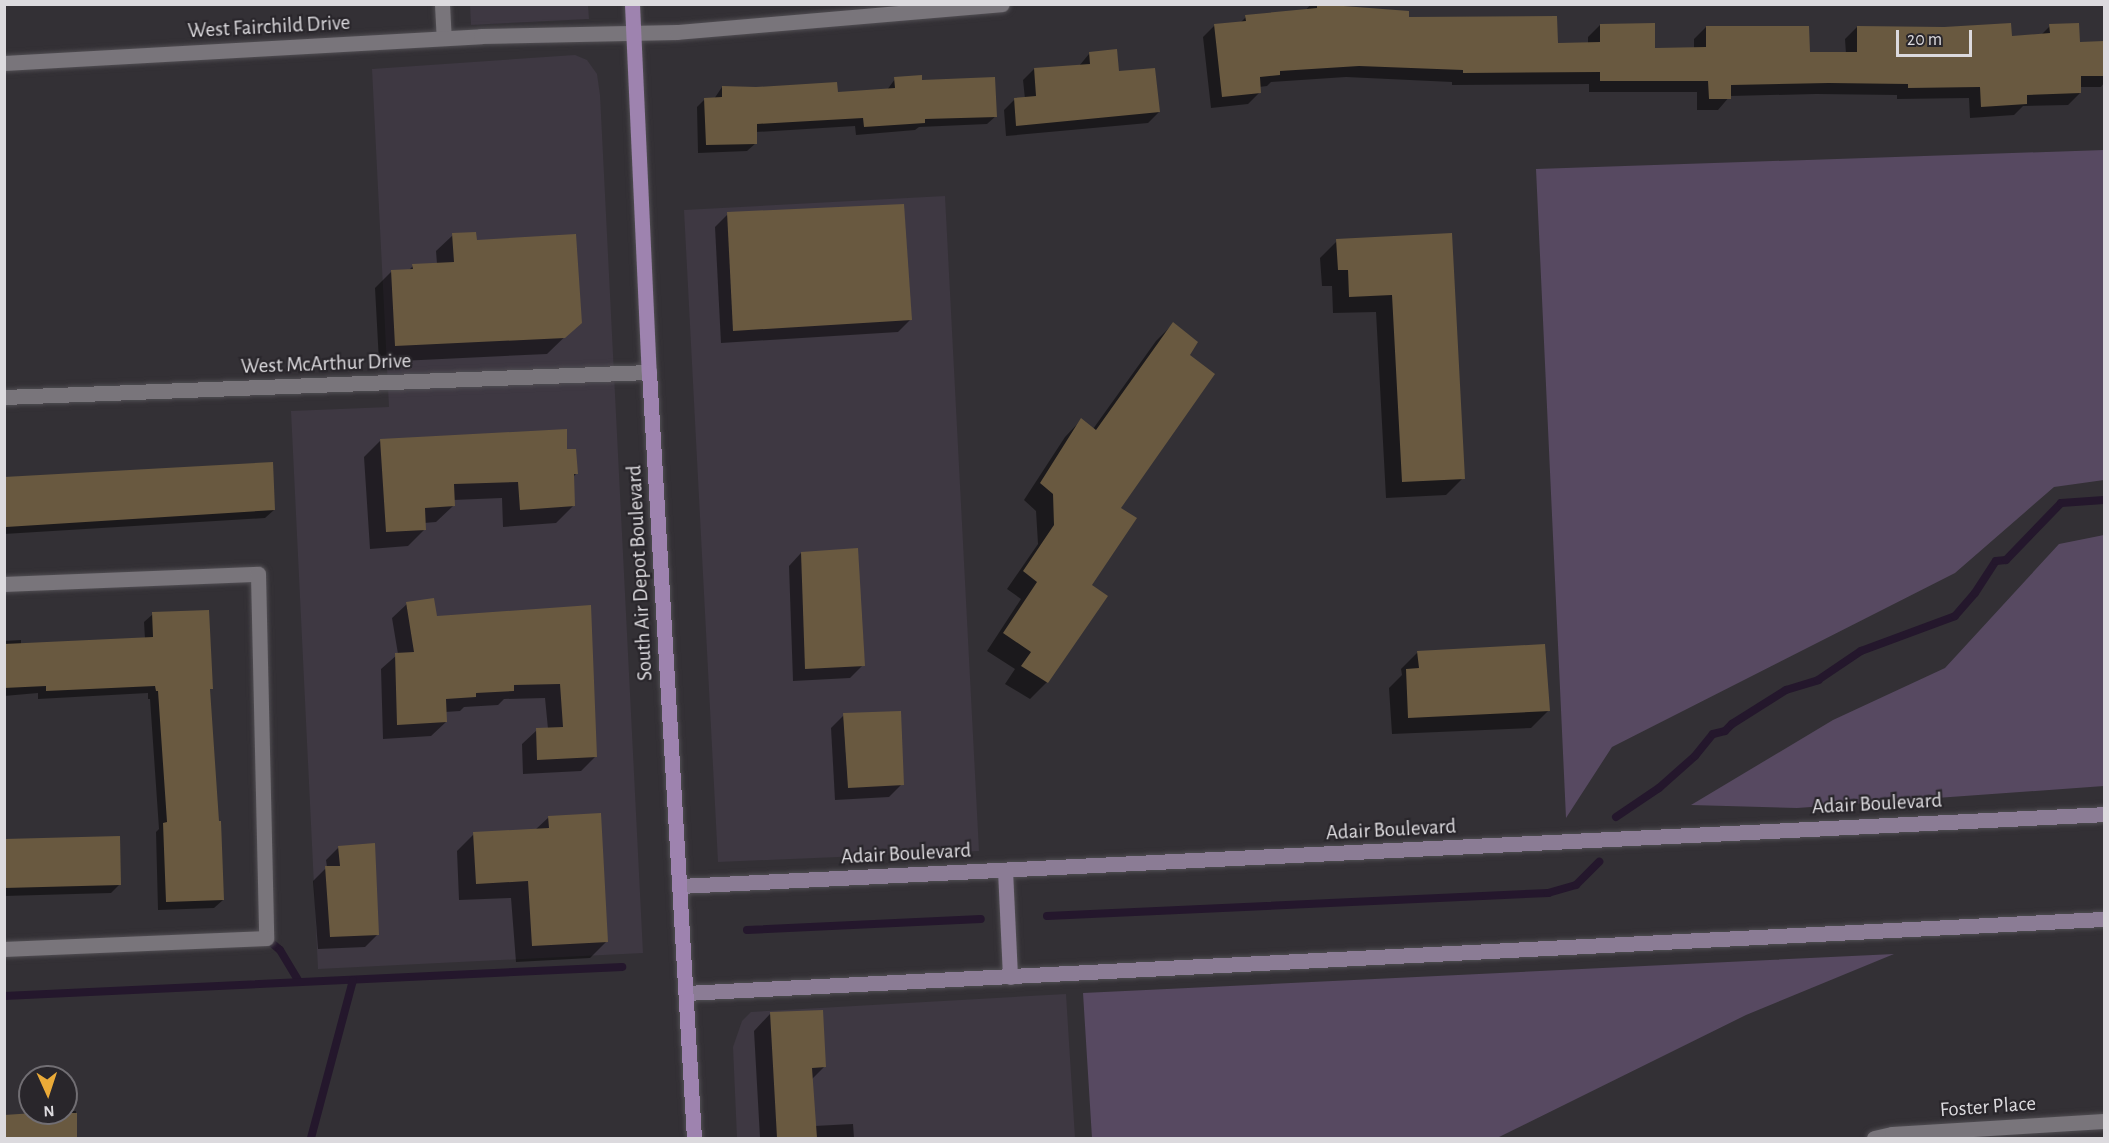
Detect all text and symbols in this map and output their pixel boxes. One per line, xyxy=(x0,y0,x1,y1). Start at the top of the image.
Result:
street label: West Fairchild Drive xyxy=(187,10,351,44)
scale bar xyxy=(1899,18,1976,56)
text: 20 m xyxy=(1907,31,1942,49)
street label: West McArthur Drive xyxy=(240,348,412,380)
street label: South Air Depot Boulevard xyxy=(622,464,658,682)
street label: Adair Boulevard xyxy=(1811,788,1943,820)
street label: Adair Boulevard xyxy=(1325,814,1457,846)
street label: Adair Boulevard xyxy=(840,838,972,870)
north arrow xyxy=(18,1065,78,1125)
street label: Foster Place xyxy=(1939,1091,2037,1123)
text: N xyxy=(43,1103,55,1119)

